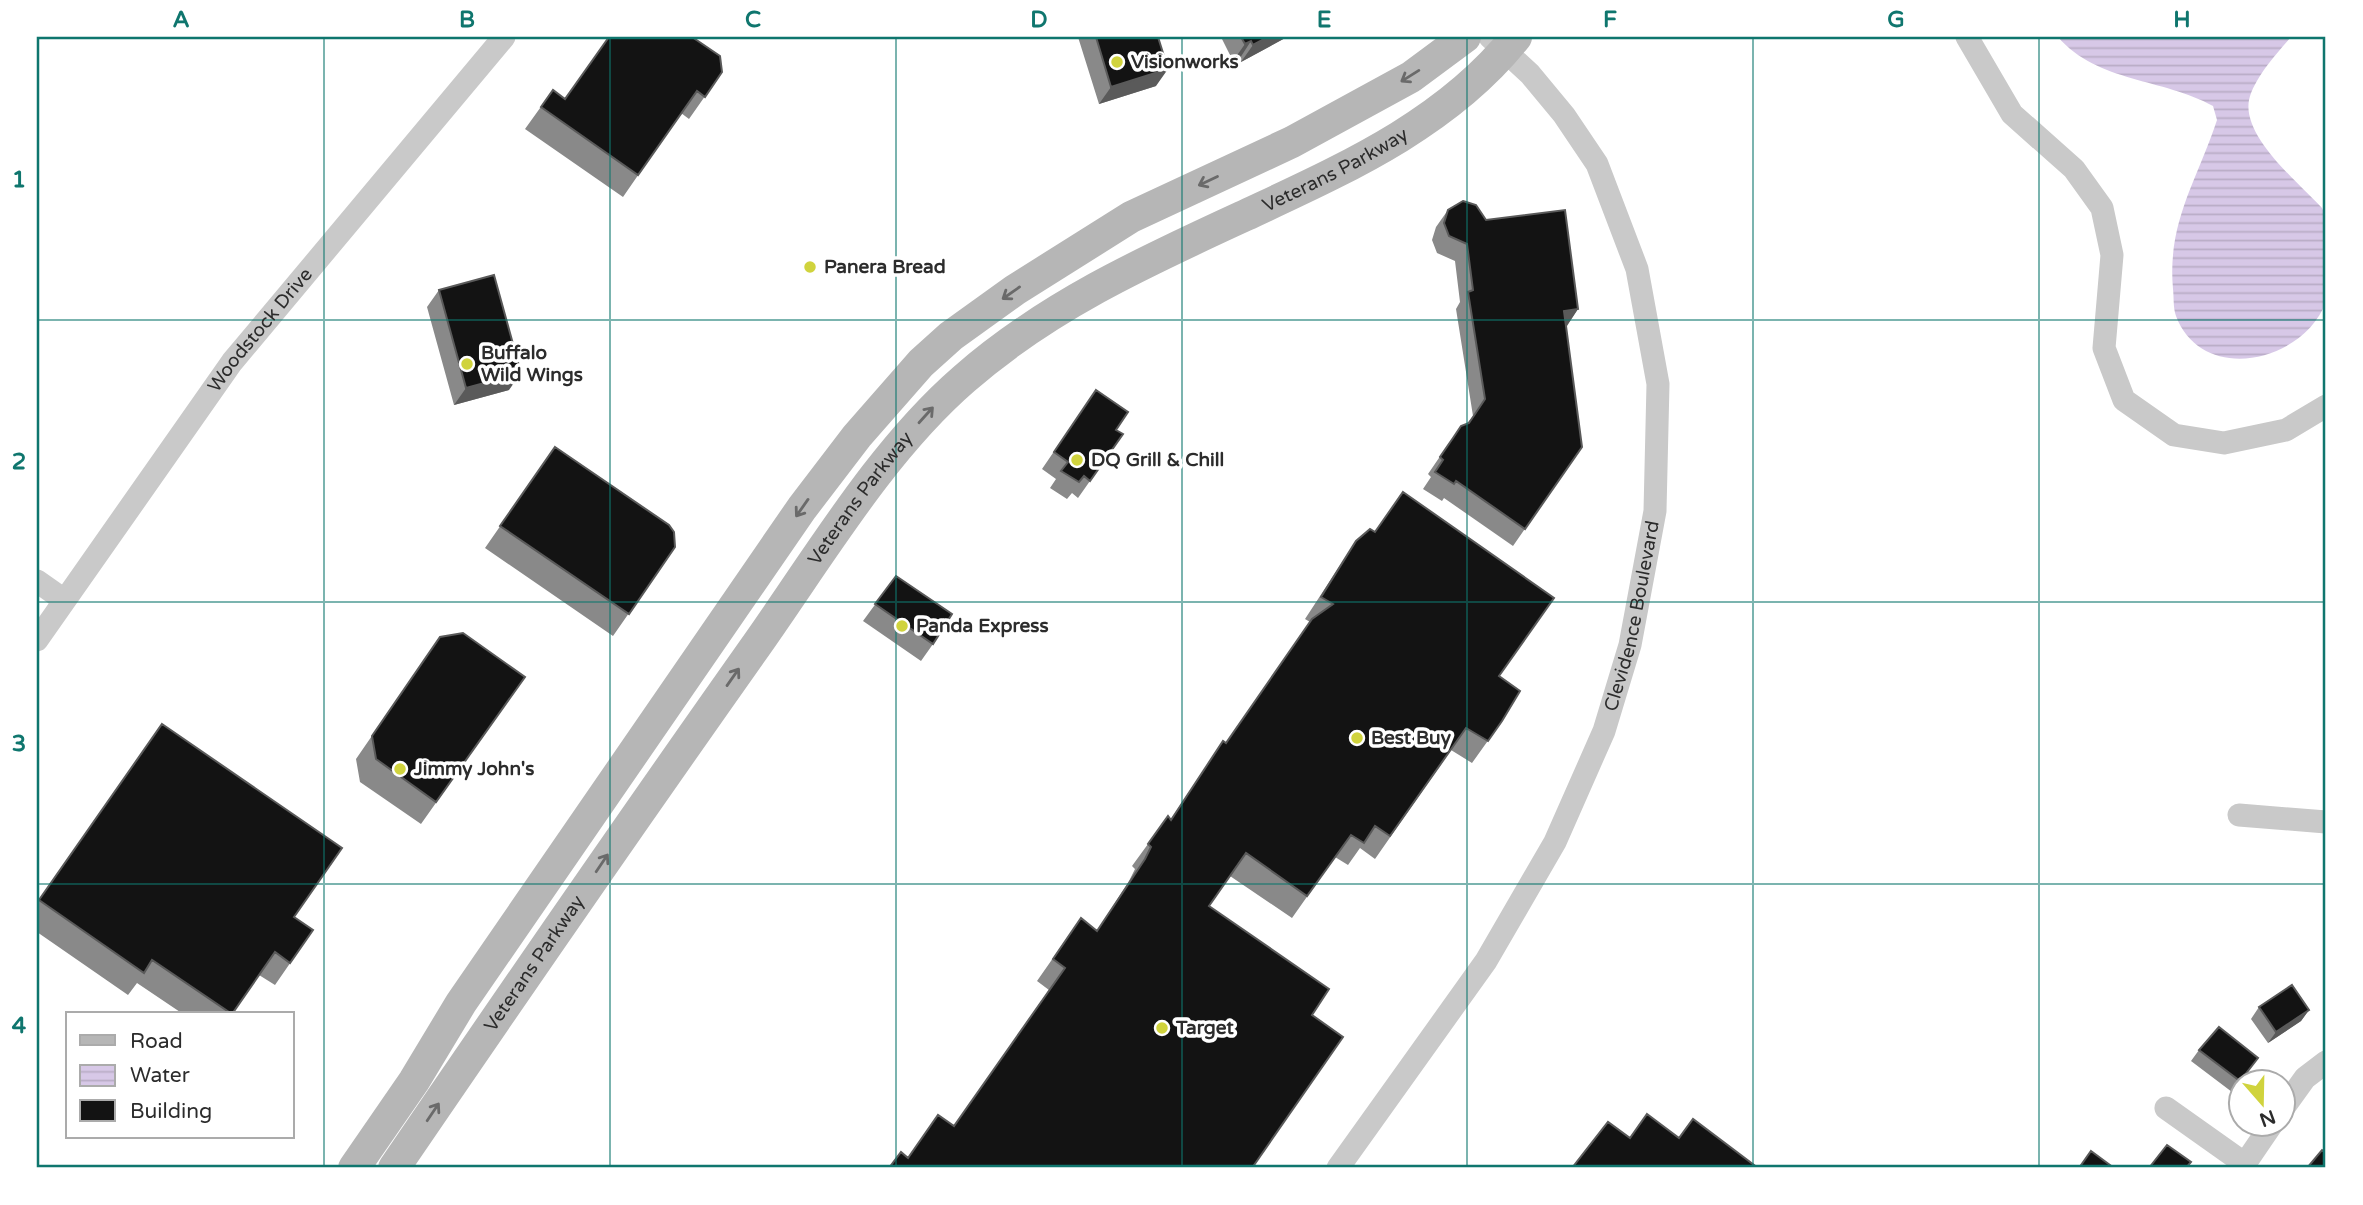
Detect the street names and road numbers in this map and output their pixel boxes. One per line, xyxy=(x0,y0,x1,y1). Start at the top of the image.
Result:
street label: Veterans Parkway xyxy=(1259,123,1412,217)
street label: Woodstock Drive xyxy=(203,264,317,396)
street label: Veterans Parkway xyxy=(804,427,917,569)
street label: Clevidence Boulevard xyxy=(1600,519,1664,714)
street label: Veterans Parkway xyxy=(480,891,589,1036)

